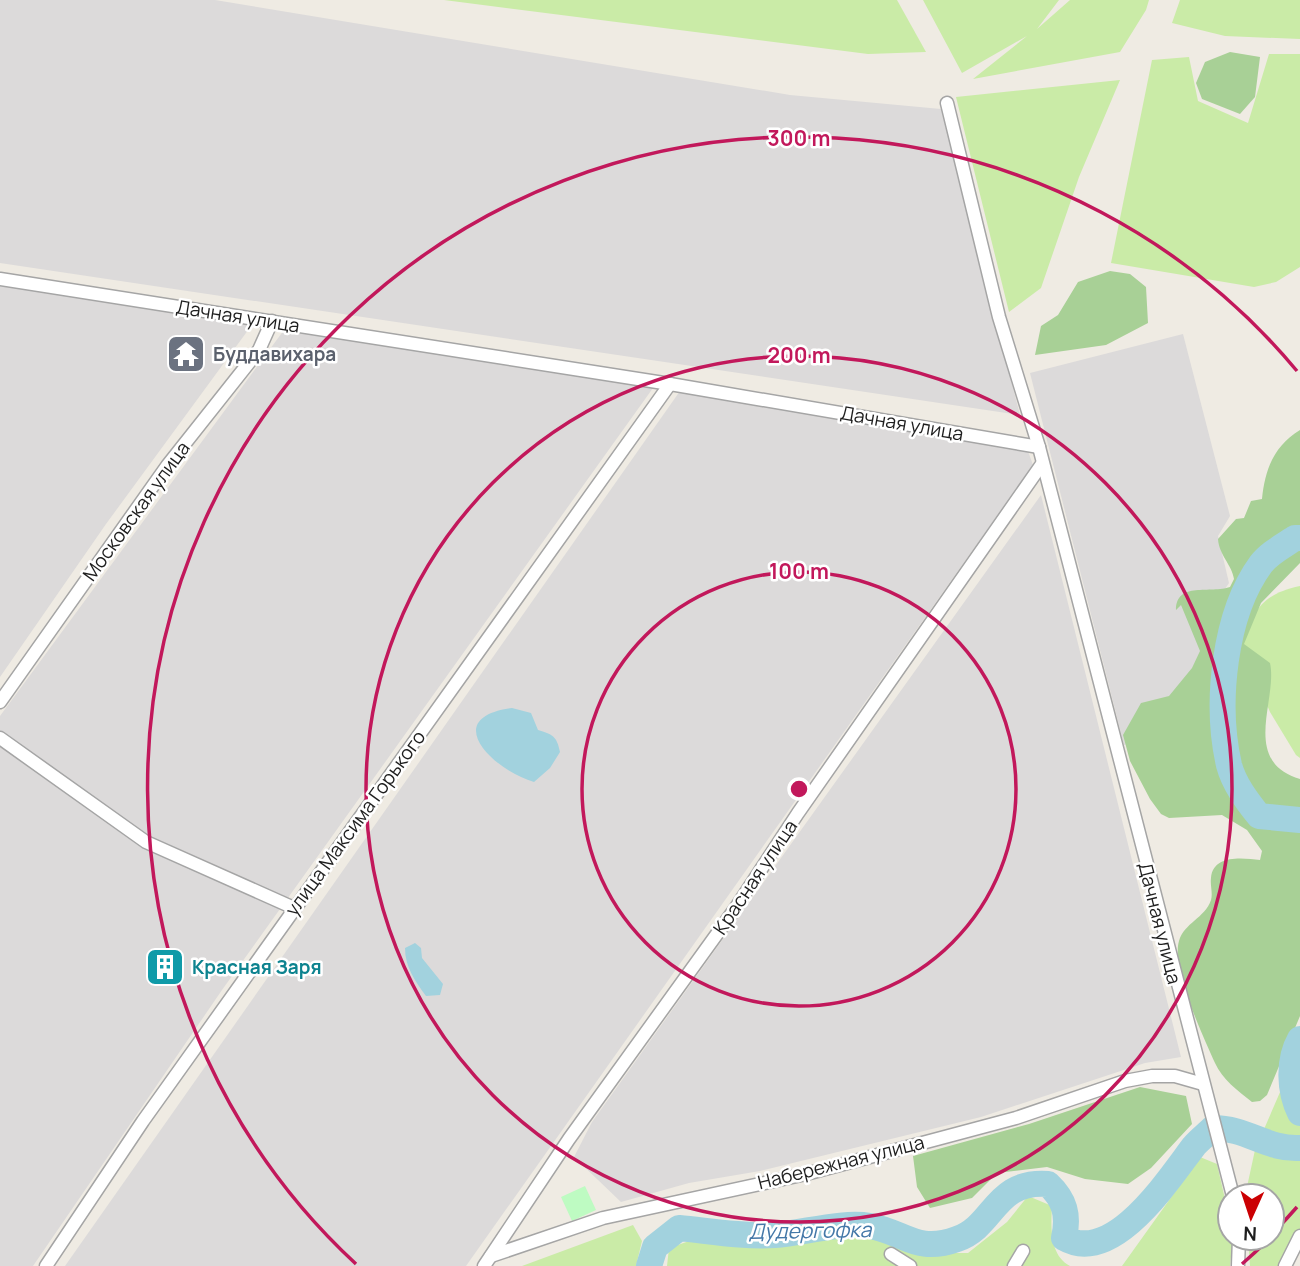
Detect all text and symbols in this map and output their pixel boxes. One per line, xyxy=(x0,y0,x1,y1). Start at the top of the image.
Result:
text: 300 m xyxy=(768,124,830,152)
street label: Дачная улица xyxy=(174,293,302,339)
temple icon: Буддавихара xyxy=(165,333,207,375)
place label: Буддавихара xyxy=(213,341,336,367)
text: 200 m xyxy=(767,341,831,369)
street label: Дачная улица xyxy=(838,399,966,447)
street label: Московская улица xyxy=(76,436,196,586)
text: 100 m xyxy=(769,557,829,585)
street label: улица Максима Горького xyxy=(279,725,431,921)
centre of rings xyxy=(787,777,811,801)
street label: Красная улица xyxy=(707,814,803,940)
street label: Дачная улица xyxy=(1132,859,1188,987)
building icon: Красная Заря xyxy=(144,946,186,988)
place label: Красная Заря xyxy=(192,954,322,980)
street label: Набережная улица xyxy=(755,1129,927,1195)
north arrow xyxy=(1216,1182,1286,1252)
water label: Дудергофка xyxy=(748,1215,873,1245)
text: N xyxy=(1243,1221,1258,1247)

